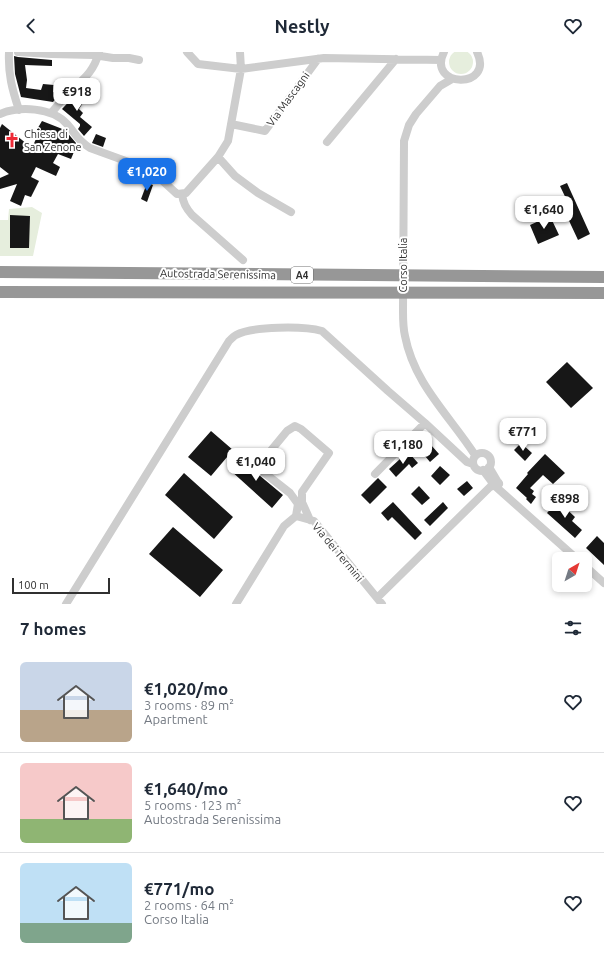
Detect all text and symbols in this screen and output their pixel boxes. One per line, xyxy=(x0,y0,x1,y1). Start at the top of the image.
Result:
icon: back xyxy=(20,15,42,37)
icon: heart xyxy=(562,15,584,37)
text: Nestly xyxy=(275,16,329,36)
street label: Via Mascagni xyxy=(264,70,312,128)
pin: €918 xyxy=(53,78,101,112)
text: €918 xyxy=(62,84,92,98)
place label: Chiesa di San Zenone xyxy=(24,128,82,153)
church icon: Chiesa di San Zenone xyxy=(3,131,21,149)
pin: €1,020 xyxy=(114,158,180,192)
text: €1,020 xyxy=(127,164,167,178)
pin: €1,640 xyxy=(511,196,577,230)
text: €1,640 xyxy=(524,202,564,216)
street label: Corso Italia xyxy=(397,237,409,293)
street label: Autostrada Serenissima xyxy=(160,267,276,281)
road number: A4 xyxy=(291,267,313,283)
pin: €771 xyxy=(499,418,547,452)
text: €771 xyxy=(508,424,538,438)
pin: €1,180 xyxy=(370,431,436,465)
text: €1,180 xyxy=(383,437,423,451)
pin: €1,040 xyxy=(223,448,289,482)
text: €1,040 xyxy=(236,454,276,468)
pin: €898 xyxy=(541,485,589,519)
text: €898 xyxy=(550,491,580,505)
street label: Via dei Termini xyxy=(310,520,366,584)
north arrow xyxy=(552,552,592,592)
map controls xyxy=(552,552,592,592)
scale bar xyxy=(12,576,110,595)
text: 100 m xyxy=(18,579,49,591)
icon: filters xyxy=(562,617,584,639)
text: 7 homes xyxy=(20,619,86,638)
icon: home xyxy=(52,678,100,726)
text: €1,020/mo xyxy=(144,679,228,698)
icon: heart xyxy=(562,691,584,713)
text: 3 rooms · 89 m² xyxy=(144,698,234,712)
text: Apartment xyxy=(144,712,208,726)
icon: home xyxy=(52,779,100,827)
text: €1,640/mo xyxy=(144,779,228,798)
icon: heart xyxy=(562,792,584,814)
text: 5 rooms · 123 m² xyxy=(144,798,241,812)
text: Autostrada Serenissima xyxy=(144,812,281,826)
icon: home xyxy=(52,879,100,927)
text: €771/mo xyxy=(144,879,214,898)
icon: heart xyxy=(562,892,584,914)
text: 2 rooms · 64 m² xyxy=(144,898,234,912)
text: Corso Italia xyxy=(144,912,209,926)

